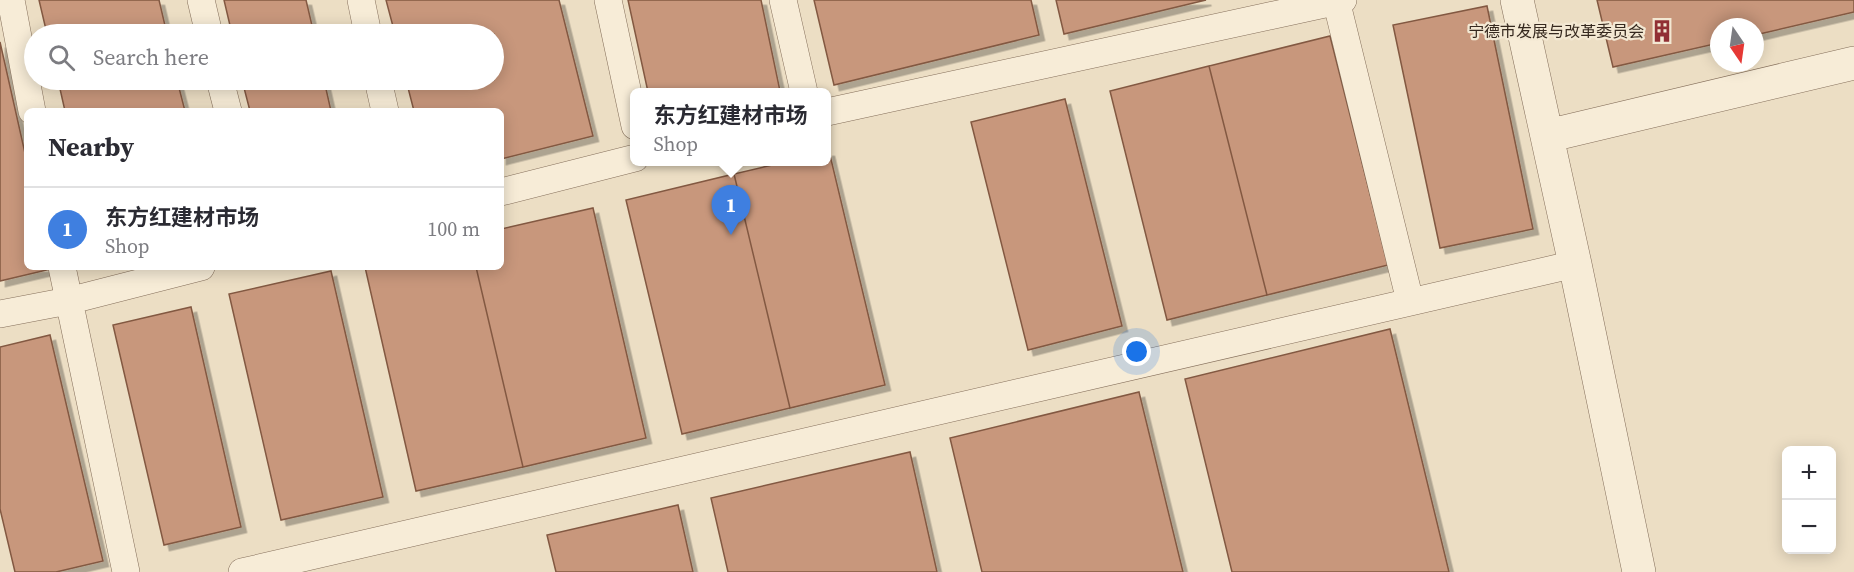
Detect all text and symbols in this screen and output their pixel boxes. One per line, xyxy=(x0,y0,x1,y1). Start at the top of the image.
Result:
building icon: 宁德市发展与改革委员会 xyxy=(1649,18,1675,44)
north arrow xyxy=(1710,18,1764,72)
place label: 宁德市发展与改革委员会 xyxy=(1468,20,1644,42)
search box xyxy=(24,24,504,90)
icon: search xyxy=(45,41,78,74)
text: Search here xyxy=(93,42,209,72)
popup xyxy=(630,88,831,166)
text: 东方红建材市场 xyxy=(653,100,808,130)
text: Nearby xyxy=(48,129,134,165)
text: Shop xyxy=(653,130,698,158)
pin: 1 xyxy=(712,186,750,235)
text: 东方红建材市场 xyxy=(105,202,259,232)
text: 1 xyxy=(62,215,73,243)
text: 100 m xyxy=(427,215,480,243)
text: Shop xyxy=(105,232,150,260)
your location xyxy=(1122,337,1151,366)
map controls xyxy=(1782,446,1836,554)
button: + xyxy=(1782,446,1836,500)
button: − xyxy=(1782,500,1836,554)

